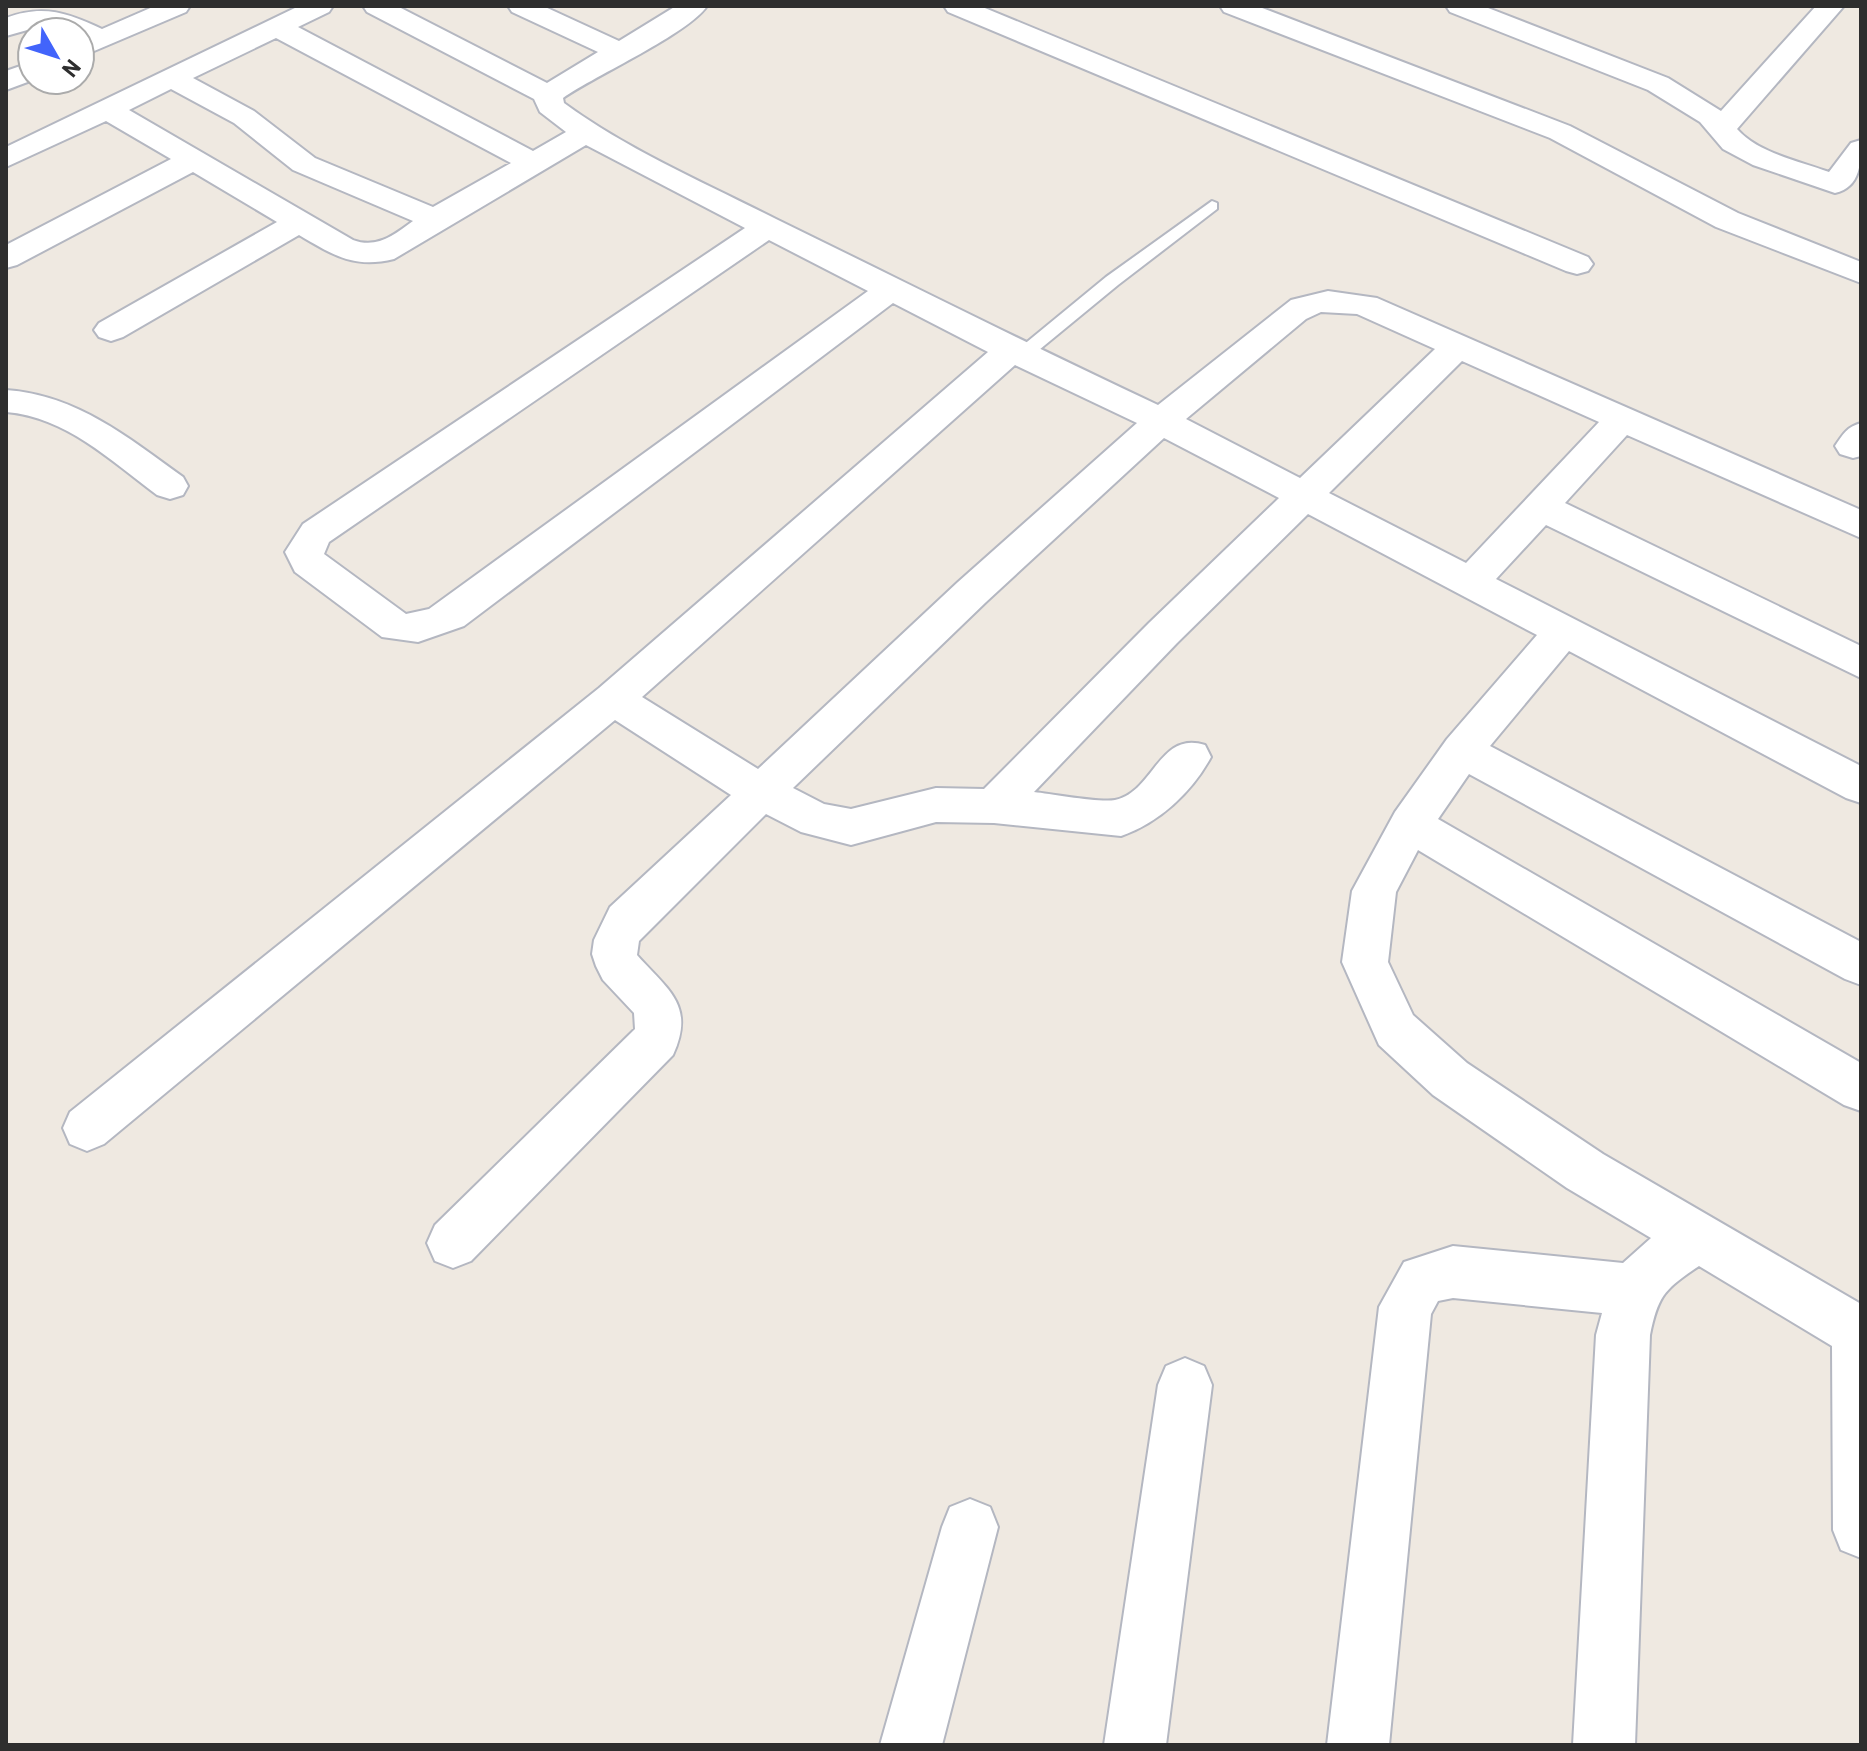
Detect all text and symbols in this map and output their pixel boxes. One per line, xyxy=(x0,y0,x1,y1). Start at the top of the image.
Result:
north arrow xyxy=(16,16,96,96)
text: N xyxy=(58,55,87,83)

